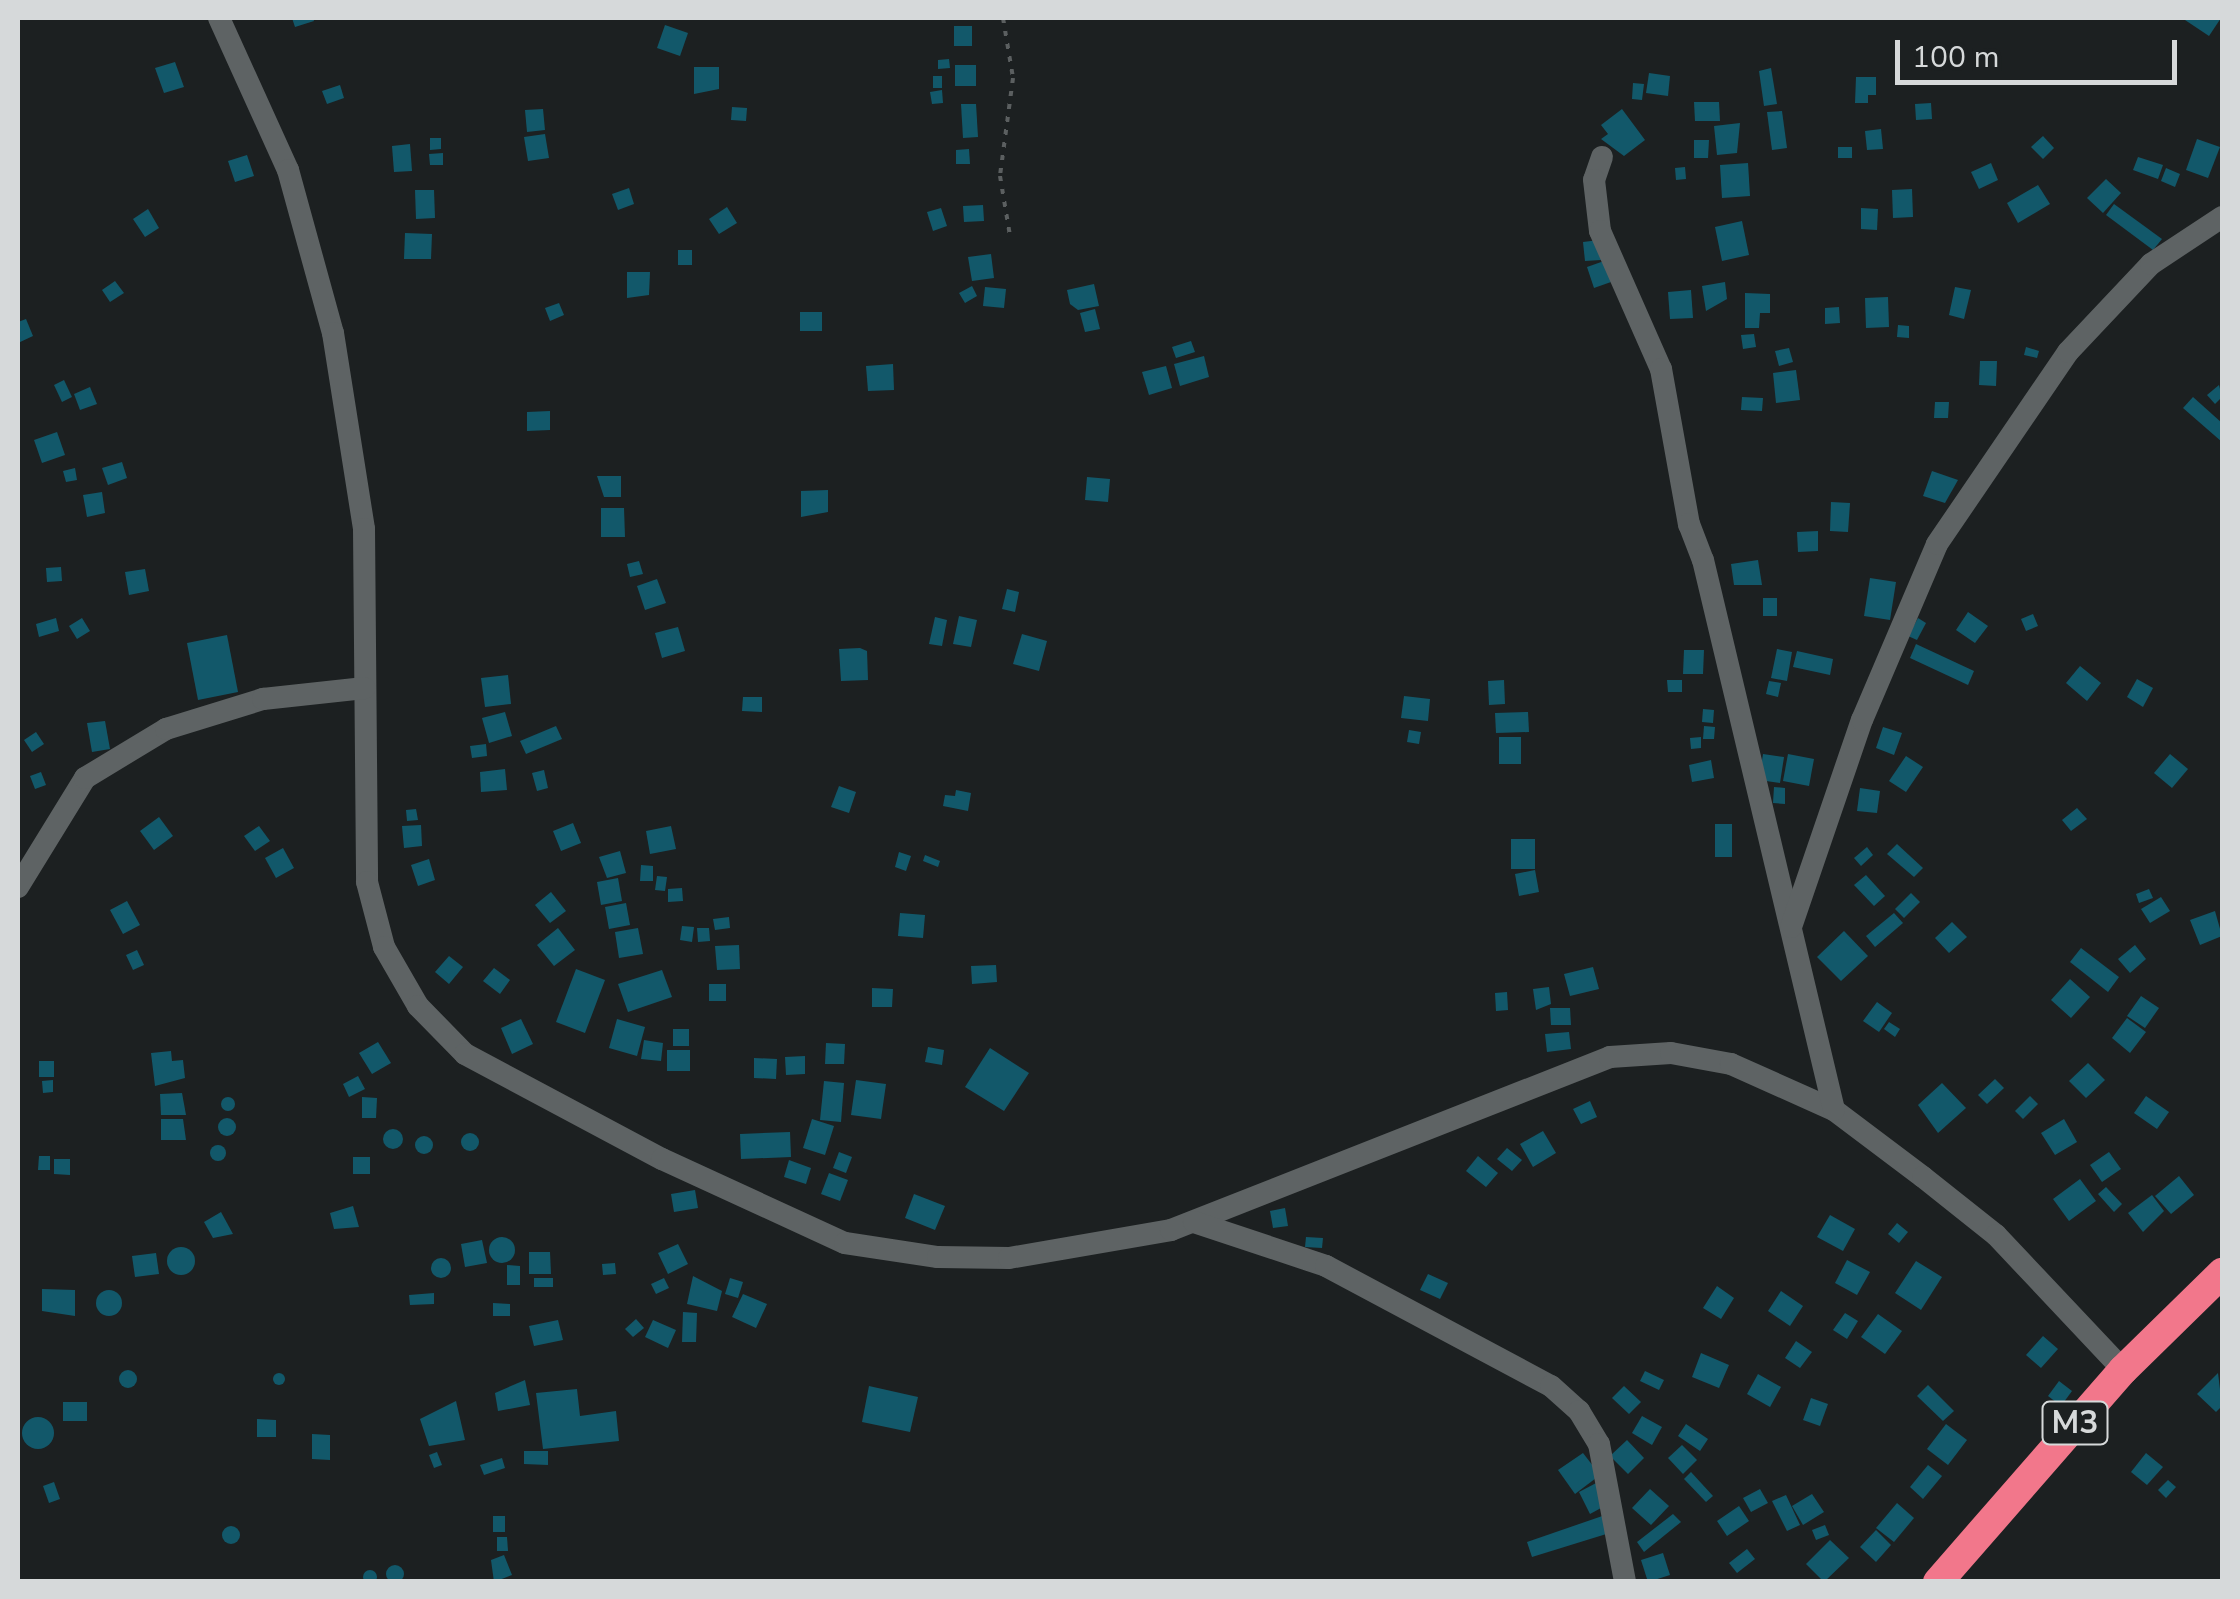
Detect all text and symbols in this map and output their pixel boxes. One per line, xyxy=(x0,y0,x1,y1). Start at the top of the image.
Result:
scale bar xyxy=(1900,20,2182,82)
text: 100 m xyxy=(1912,37,1999,78)
road number: M3 xyxy=(2040,1396,2110,1450)

